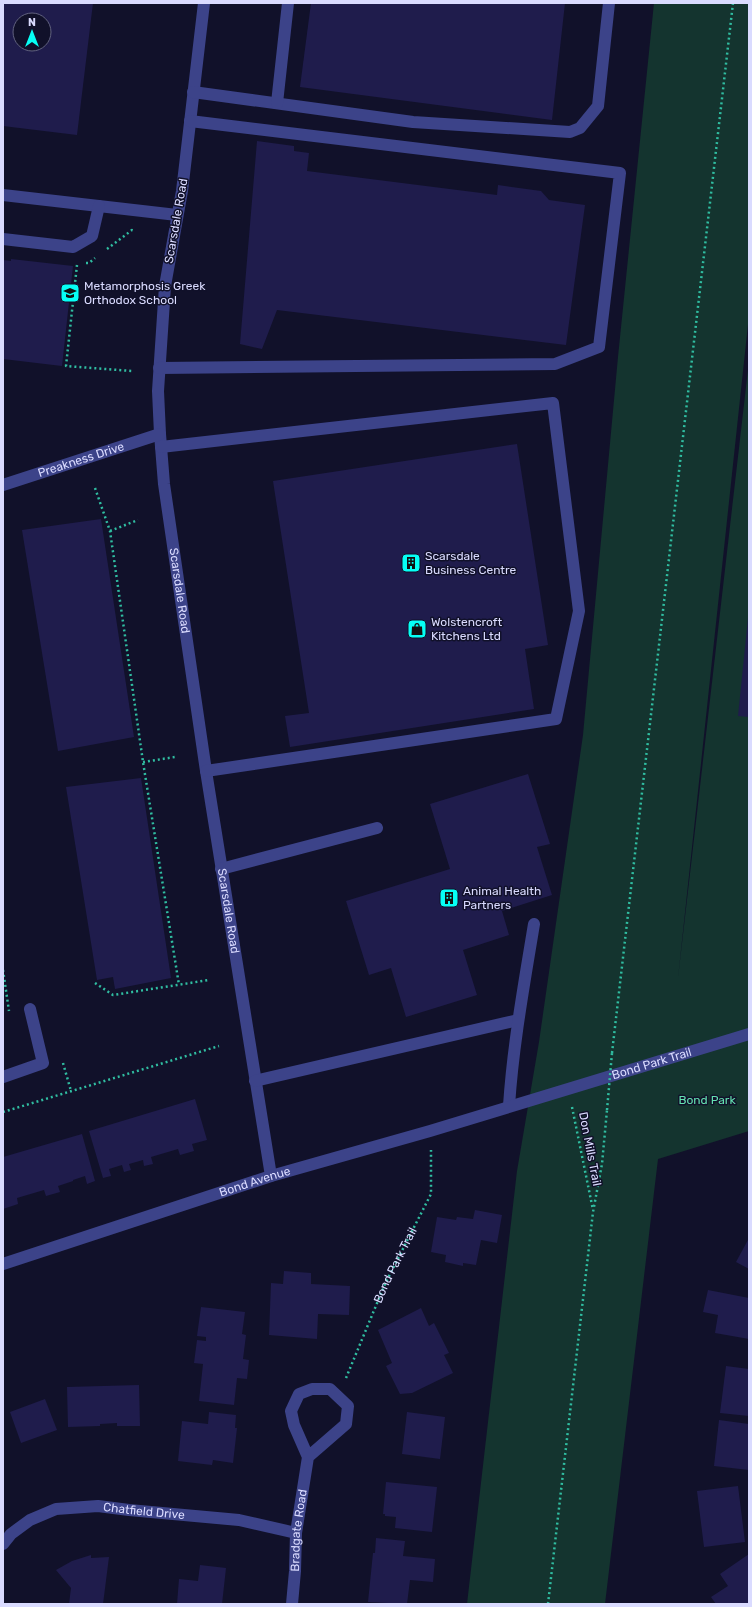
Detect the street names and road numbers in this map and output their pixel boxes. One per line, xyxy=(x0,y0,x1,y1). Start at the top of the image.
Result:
street label: Scarsdale Road xyxy=(162,177,190,265)
street label: Preakness Drive xyxy=(36,439,126,480)
street label: Scarsdale Road xyxy=(166,547,193,634)
street label: Scarsdale Road xyxy=(215,867,242,955)
street label: Bond Park Trail xyxy=(610,1045,693,1082)
street label: Don Mills Trail xyxy=(576,1111,604,1187)
street label: Bond Avenue xyxy=(217,1164,292,1200)
street label: Bond Park Trail xyxy=(371,1225,420,1305)
street label: Bradgate Road xyxy=(288,1488,310,1572)
street label: Chatfield Drive xyxy=(102,1500,186,1522)

